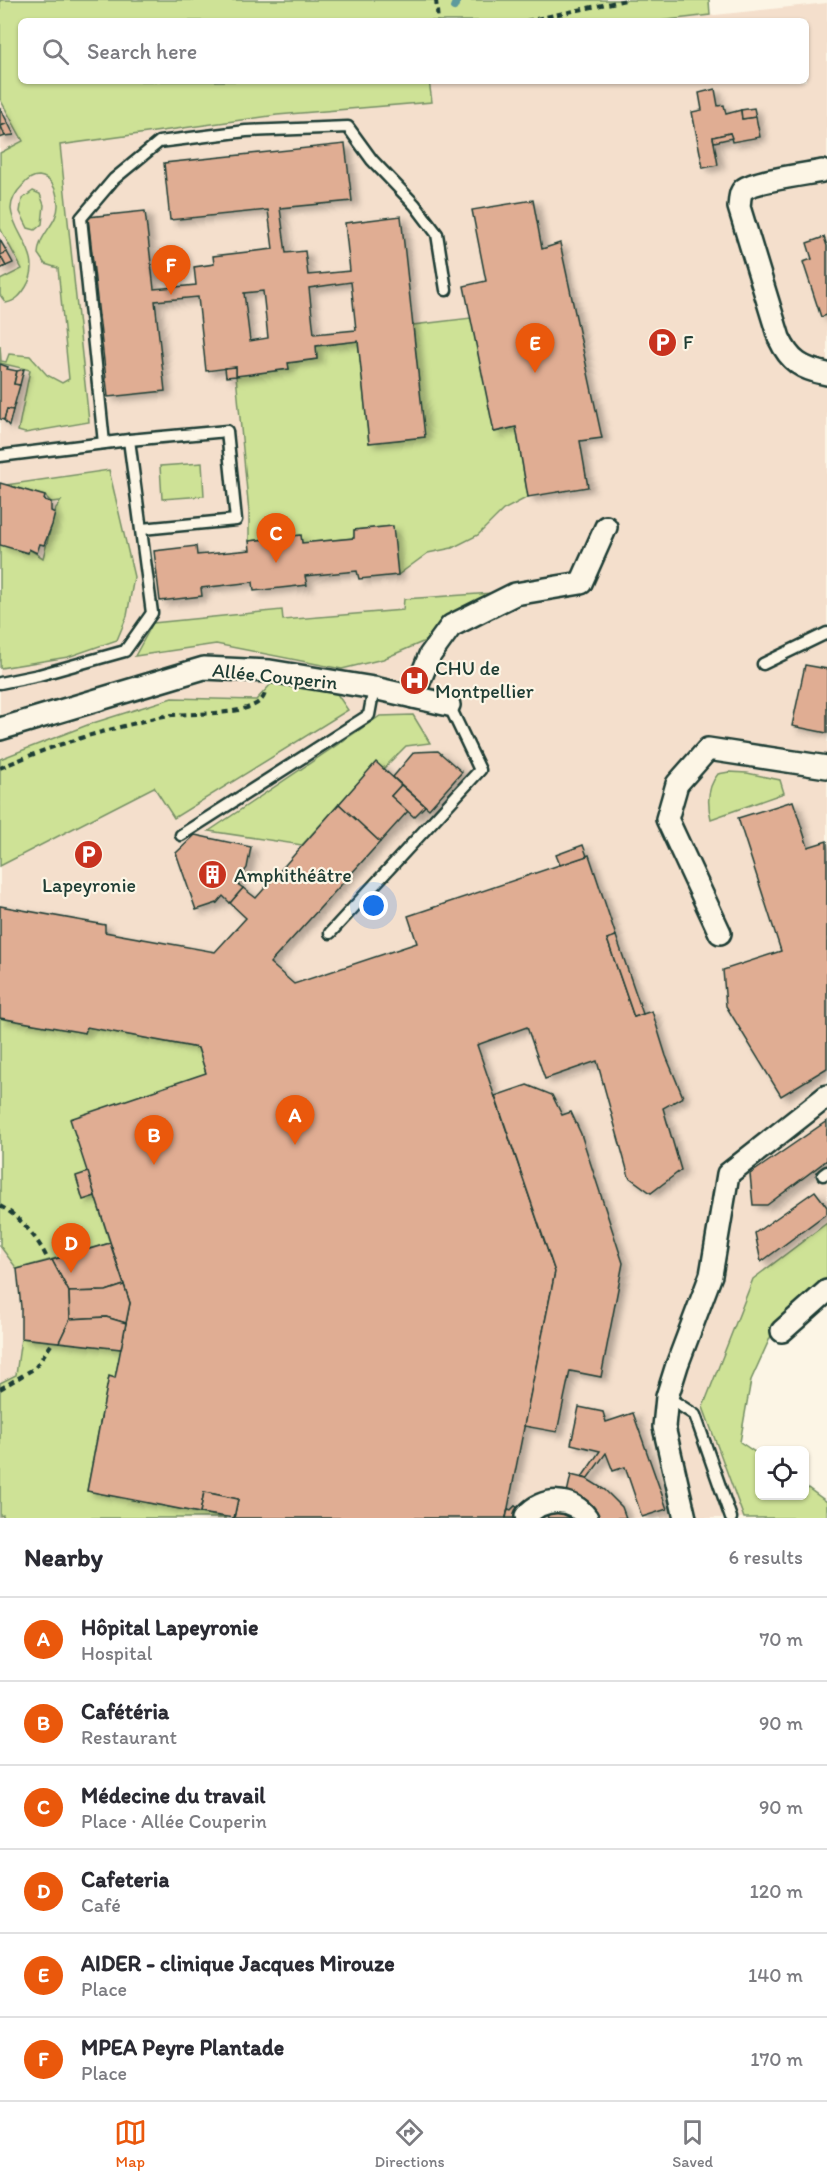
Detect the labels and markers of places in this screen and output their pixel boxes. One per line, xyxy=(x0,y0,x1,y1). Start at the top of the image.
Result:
pin: F xyxy=(152,246,190,295)
pin: E xyxy=(516,324,554,373)
parking icon: F xyxy=(646,326,678,358)
place label: F xyxy=(683,330,694,354)
pin: C xyxy=(256,514,296,563)
place label: CHU de Montpellier xyxy=(435,656,534,703)
hospital icon: CHU de Montpellier xyxy=(398,664,430,696)
parking icon: Lapeyronie xyxy=(73,838,105,870)
building icon: Amphithéâtre xyxy=(197,859,229,891)
place label: Amphithéâtre xyxy=(234,863,352,887)
place label: Lapeyronie xyxy=(42,873,136,897)
pin: A xyxy=(276,1096,314,1145)
pin: B xyxy=(134,1116,174,1165)
pin: D xyxy=(52,1224,90,1273)

